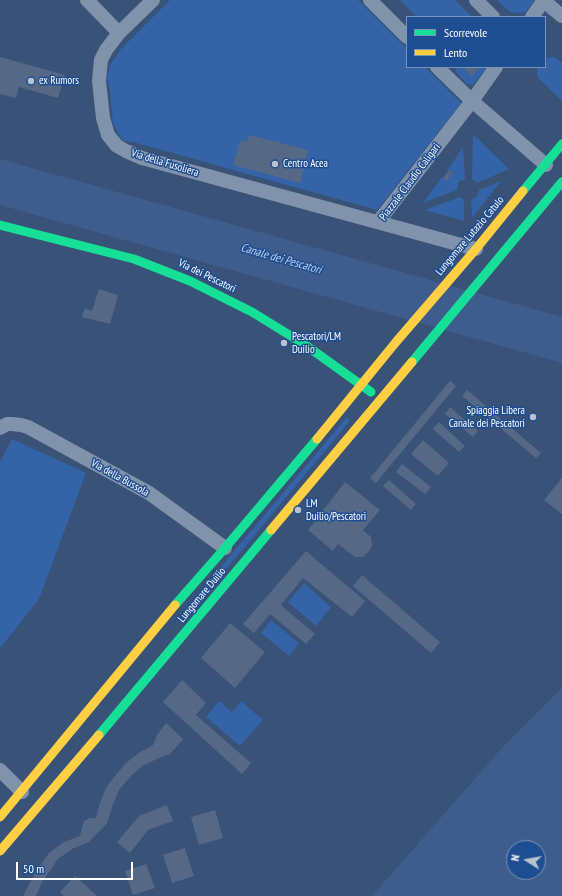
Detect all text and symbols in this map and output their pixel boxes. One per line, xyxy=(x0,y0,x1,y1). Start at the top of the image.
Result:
legend xyxy=(406,16,546,68)
text: Scorrevole xyxy=(444,25,487,40)
text: Lento xyxy=(444,45,467,60)
place label: ex Rumors xyxy=(39,74,79,88)
marker: ex Rumors xyxy=(26,76,36,86)
street label: Piazzale Claudio Caligari xyxy=(377,141,443,223)
street label: Via della Fusoliera xyxy=(130,146,200,180)
place label: Centro Acea xyxy=(283,157,328,171)
marker: Centro Acea xyxy=(270,159,280,169)
street label: Lungomare Lutazio Catulo xyxy=(433,194,507,278)
water label: Canale dei Pescatori xyxy=(239,241,323,277)
street label: Via dei Pescatori xyxy=(176,256,238,296)
place label: Pescatori/LM Duilio xyxy=(292,330,341,356)
marker: Pescatori/LM Duilio xyxy=(279,338,289,348)
place label: Spiaggia Libera Canale dei Pescatori xyxy=(449,404,525,430)
marker: Spiaggia Libera Canale dei Pescatori xyxy=(528,412,538,422)
street label: Via della Bussola xyxy=(89,457,151,499)
place label: LM Duilio/Pescatori xyxy=(306,497,366,523)
marker: LM Duilio/Pescatori xyxy=(293,505,303,515)
street label: Lungomare Duilio xyxy=(175,565,229,625)
north arrow xyxy=(506,840,546,880)
scale bar xyxy=(18,854,135,880)
text: N xyxy=(508,854,523,862)
text: 50 m xyxy=(23,861,44,876)

